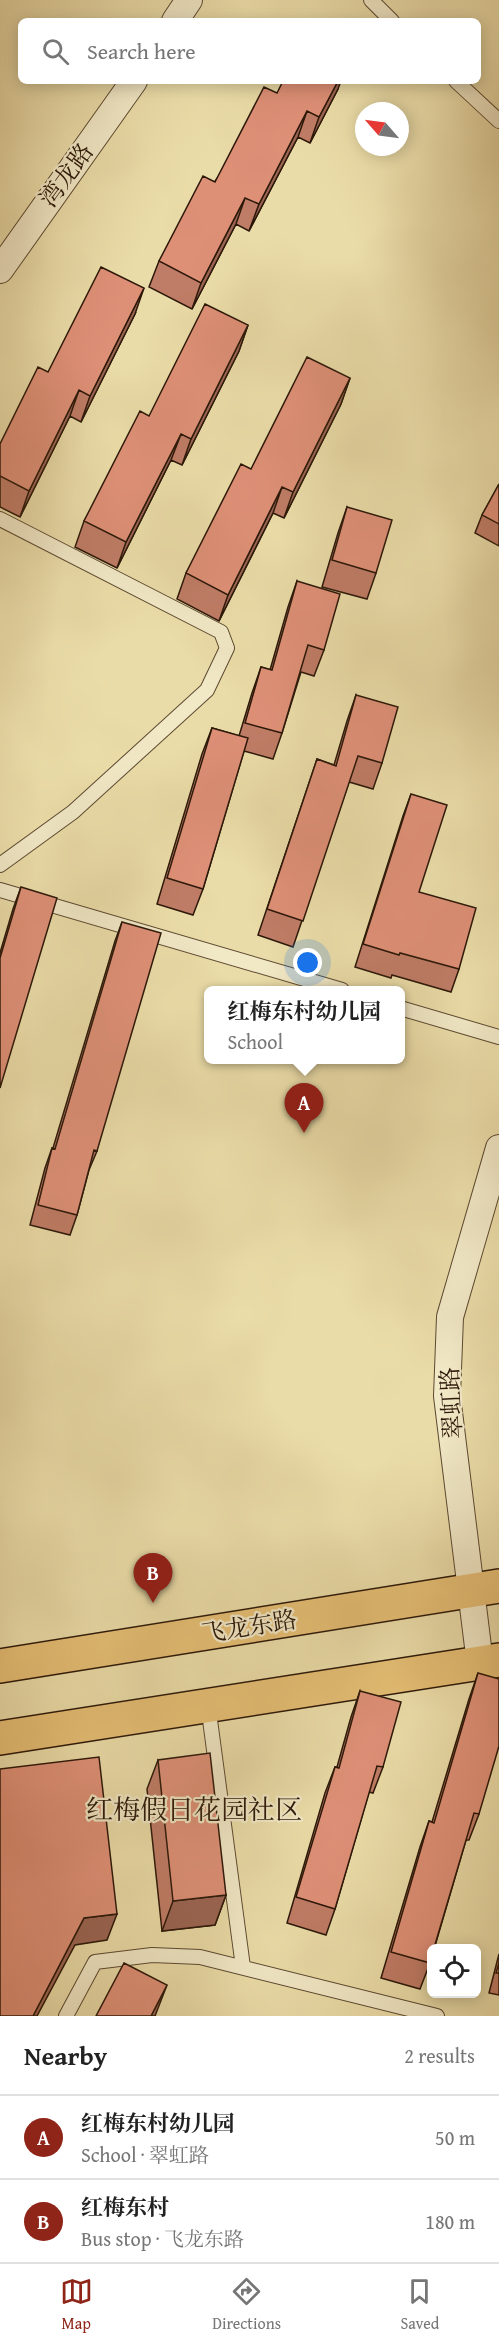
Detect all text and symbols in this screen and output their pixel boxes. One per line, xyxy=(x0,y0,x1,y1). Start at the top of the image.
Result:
search box xyxy=(18,18,481,84)
icon: search xyxy=(39,35,72,68)
text: Search here xyxy=(87,35,196,67)
north arrow xyxy=(355,102,409,156)
street label: 湾龙路 xyxy=(31,136,101,214)
your location xyxy=(293,948,322,977)
popup xyxy=(204,986,405,1064)
text: 红梅东村幼儿园 xyxy=(227,995,382,1027)
text: School xyxy=(227,1027,283,1056)
pin: A xyxy=(284,1084,324,1133)
street label: 翠虹路 xyxy=(432,1366,470,1440)
pin: B xyxy=(134,1554,172,1603)
street label: 飞龙东路 xyxy=(199,1601,299,1651)
district label: 红梅假日花园社区 xyxy=(86,1789,302,1829)
map controls xyxy=(427,1944,481,1998)
button: locate xyxy=(427,1944,481,1998)
text: Nearby xyxy=(24,2036,107,2075)
text: 2 results xyxy=(404,2041,475,2070)
text: 红梅东村幼儿园 xyxy=(81,2107,235,2139)
text: A xyxy=(37,2123,50,2152)
text: 50 m xyxy=(435,2123,475,2152)
text: School · 翠虹路 xyxy=(81,2140,209,2169)
text: 红梅东村 xyxy=(81,2191,169,2223)
text: B xyxy=(37,2207,50,2236)
text: 180 m xyxy=(425,2207,475,2236)
text: Bus stop · 飞龙东路 xyxy=(81,2224,244,2253)
tab: Map xyxy=(60,2275,93,2335)
tab: Directions xyxy=(212,2275,281,2335)
tab: Saved xyxy=(400,2275,439,2335)

